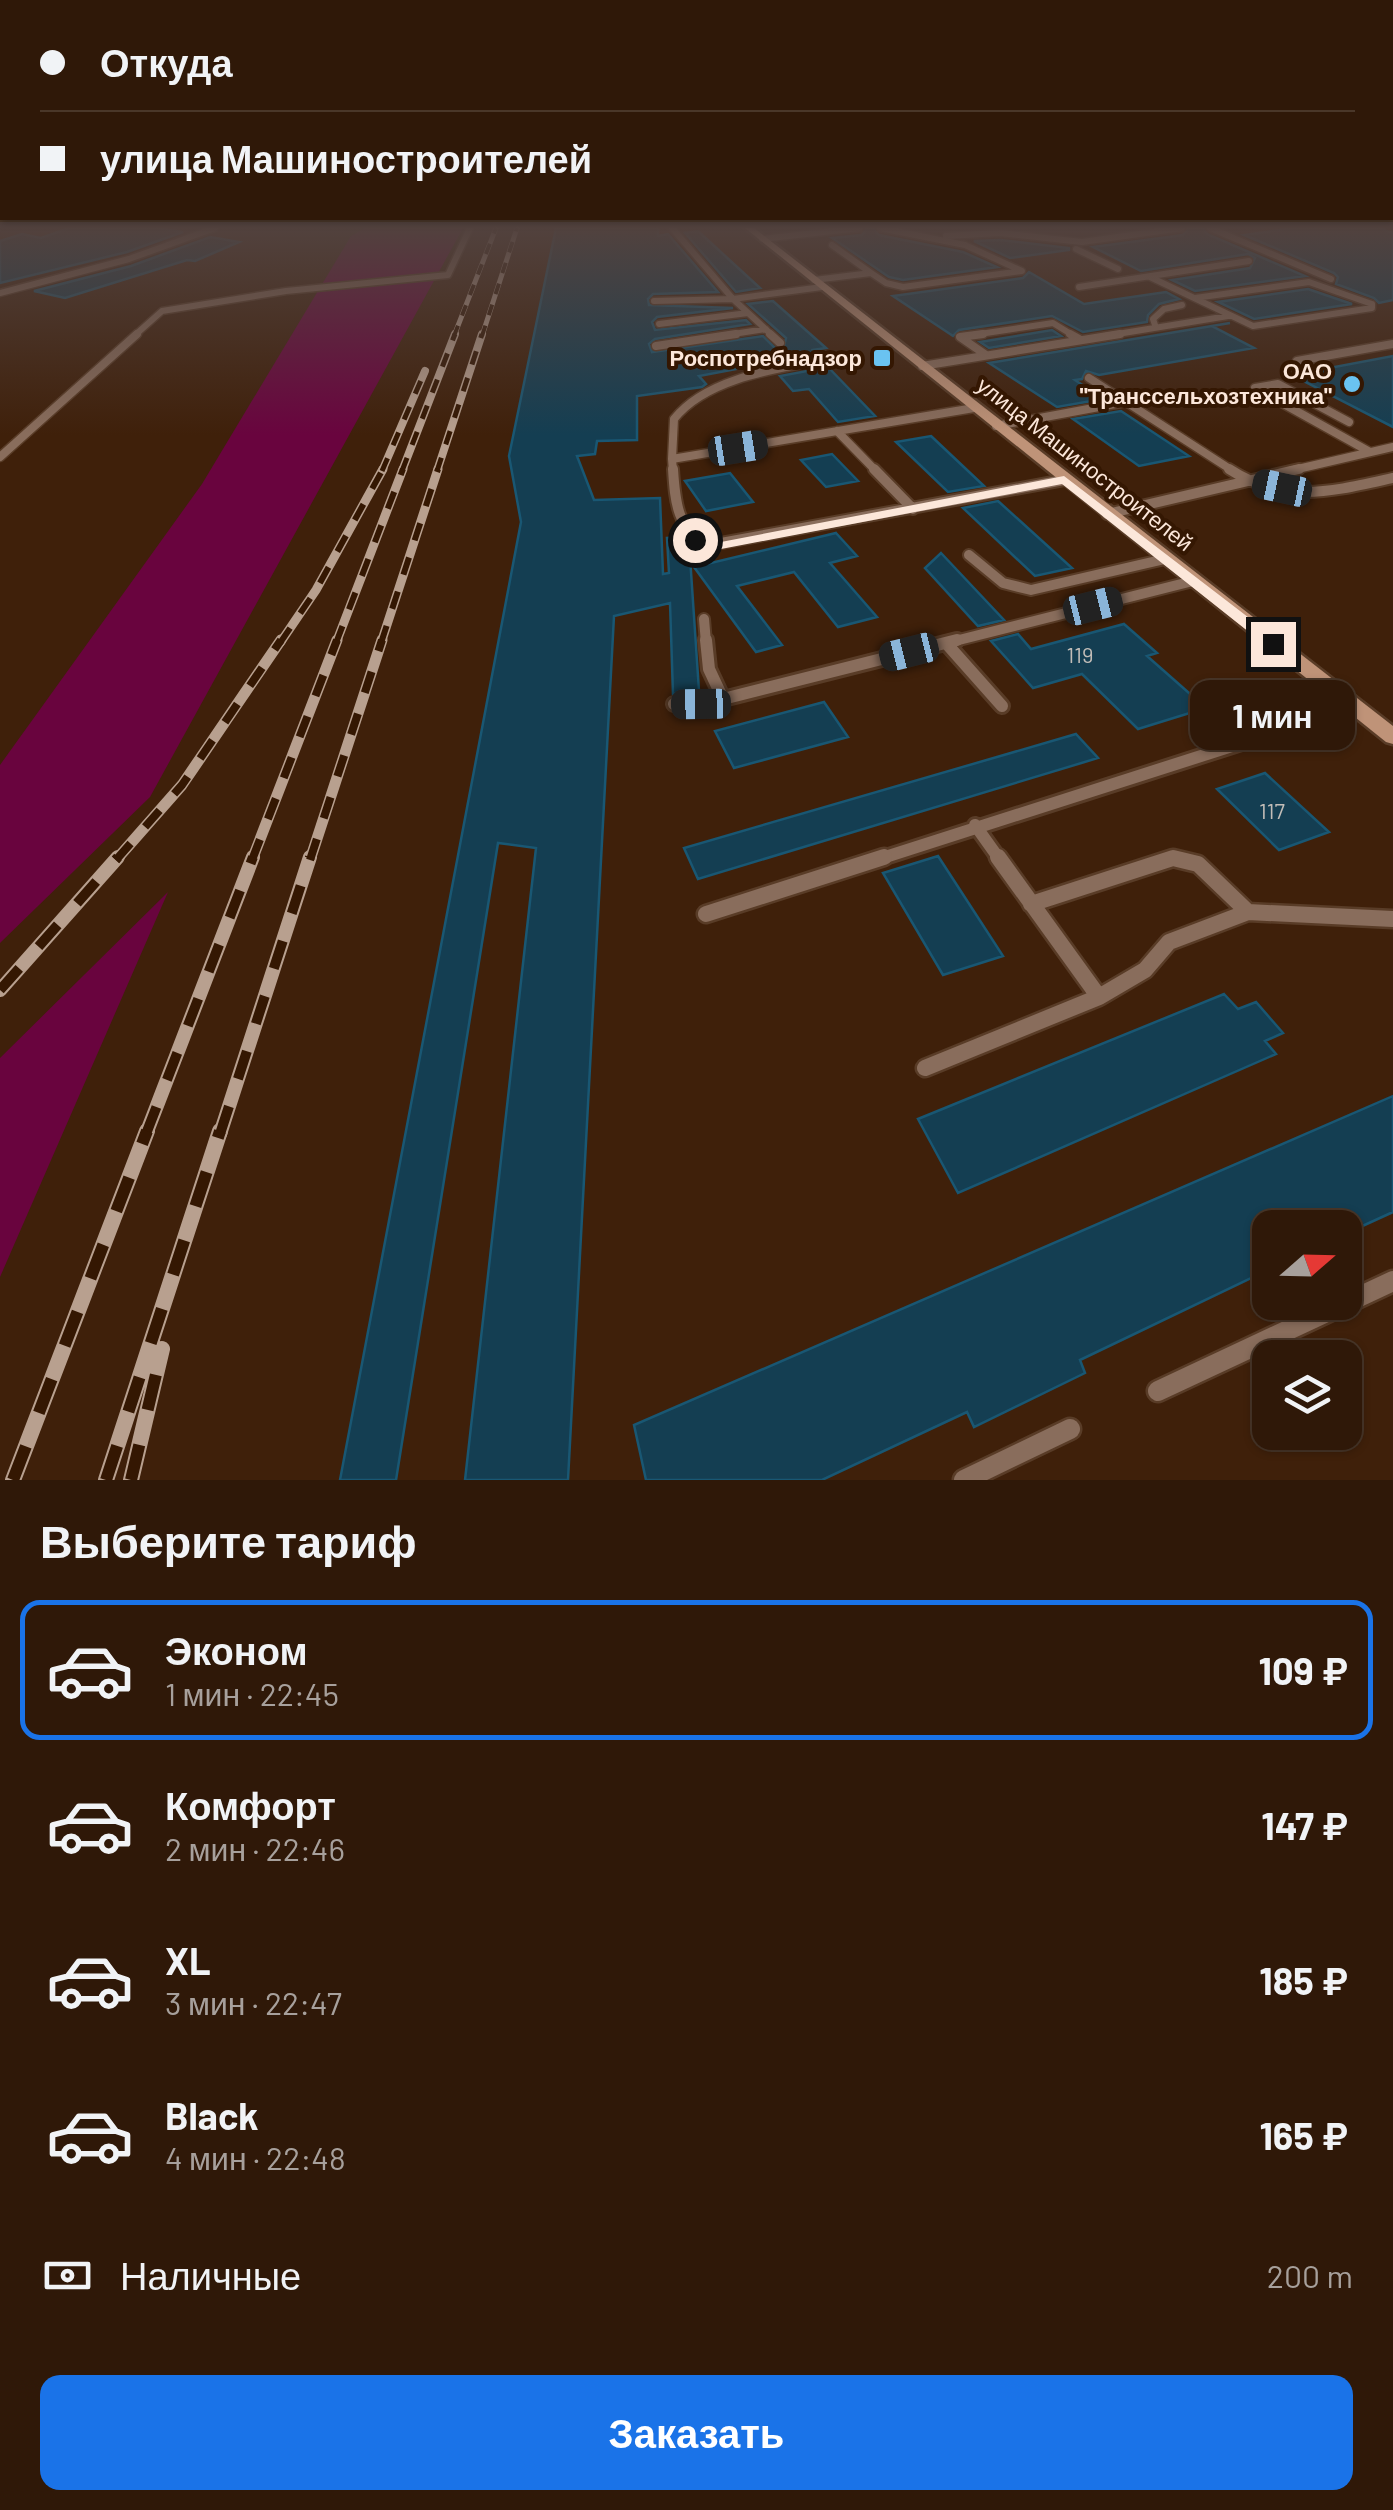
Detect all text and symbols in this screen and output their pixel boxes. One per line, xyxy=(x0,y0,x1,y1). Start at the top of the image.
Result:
text: Откуда xyxy=(100,39,233,85)
text: улица Машиностроителей xyxy=(100,135,592,181)
place label: Роспотребнадзор xyxy=(670,344,862,371)
marker: Роспотребнадзор xyxy=(871,347,893,369)
place label: ОАО "Транссельхозтехника" xyxy=(1080,357,1332,409)
street label: улица Машиностроителей xyxy=(972,371,1199,556)
marker: ОАО "Транссельхозтехника" xyxy=(1341,373,1363,395)
car xyxy=(706,428,770,468)
car xyxy=(1250,467,1314,509)
route start xyxy=(673,518,718,563)
car xyxy=(1060,584,1126,628)
route end xyxy=(1251,622,1296,667)
car xyxy=(876,630,942,674)
house number: 119 xyxy=(1067,641,1093,667)
callout: 1 мин xyxy=(1190,679,1356,749)
car xyxy=(671,688,731,720)
text: 1 мин xyxy=(1232,696,1313,734)
house number: 117 xyxy=(1259,797,1285,823)
north arrow xyxy=(1252,1210,1362,1320)
map controls xyxy=(1252,1210,1362,1450)
button: layers xyxy=(1252,1340,1362,1450)
text: Выберите тариф xyxy=(40,1513,417,1567)
icon: car xyxy=(45,1625,135,1715)
text: Эконом xyxy=(165,1627,308,1673)
text: 109 ₽ xyxy=(1258,1647,1348,1693)
text: 1 мин · 22:45 xyxy=(165,1674,339,1712)
icon: car xyxy=(45,1780,135,1870)
text: Комфорт xyxy=(165,1782,336,1828)
text: 147 ₽ xyxy=(1261,1802,1348,1848)
text: 2 мин · 22:46 xyxy=(165,1829,345,1867)
icon: car xyxy=(45,1935,135,2025)
text: XL xyxy=(165,1937,211,1983)
text: 185 ₽ xyxy=(1259,1957,1348,2003)
text: 3 мин · 22:47 xyxy=(165,1983,342,2021)
icon: car xyxy=(45,2090,135,2180)
text: Black xyxy=(165,2092,259,2138)
text: 165 ₽ xyxy=(1259,2112,1348,2158)
text: 4 мин · 22:48 xyxy=(165,2138,346,2176)
icon: cash xyxy=(40,2248,95,2303)
text: Наличные xyxy=(120,2252,301,2298)
text: 200 m xyxy=(1267,2256,1353,2294)
button: Заказать xyxy=(40,2375,1353,2490)

